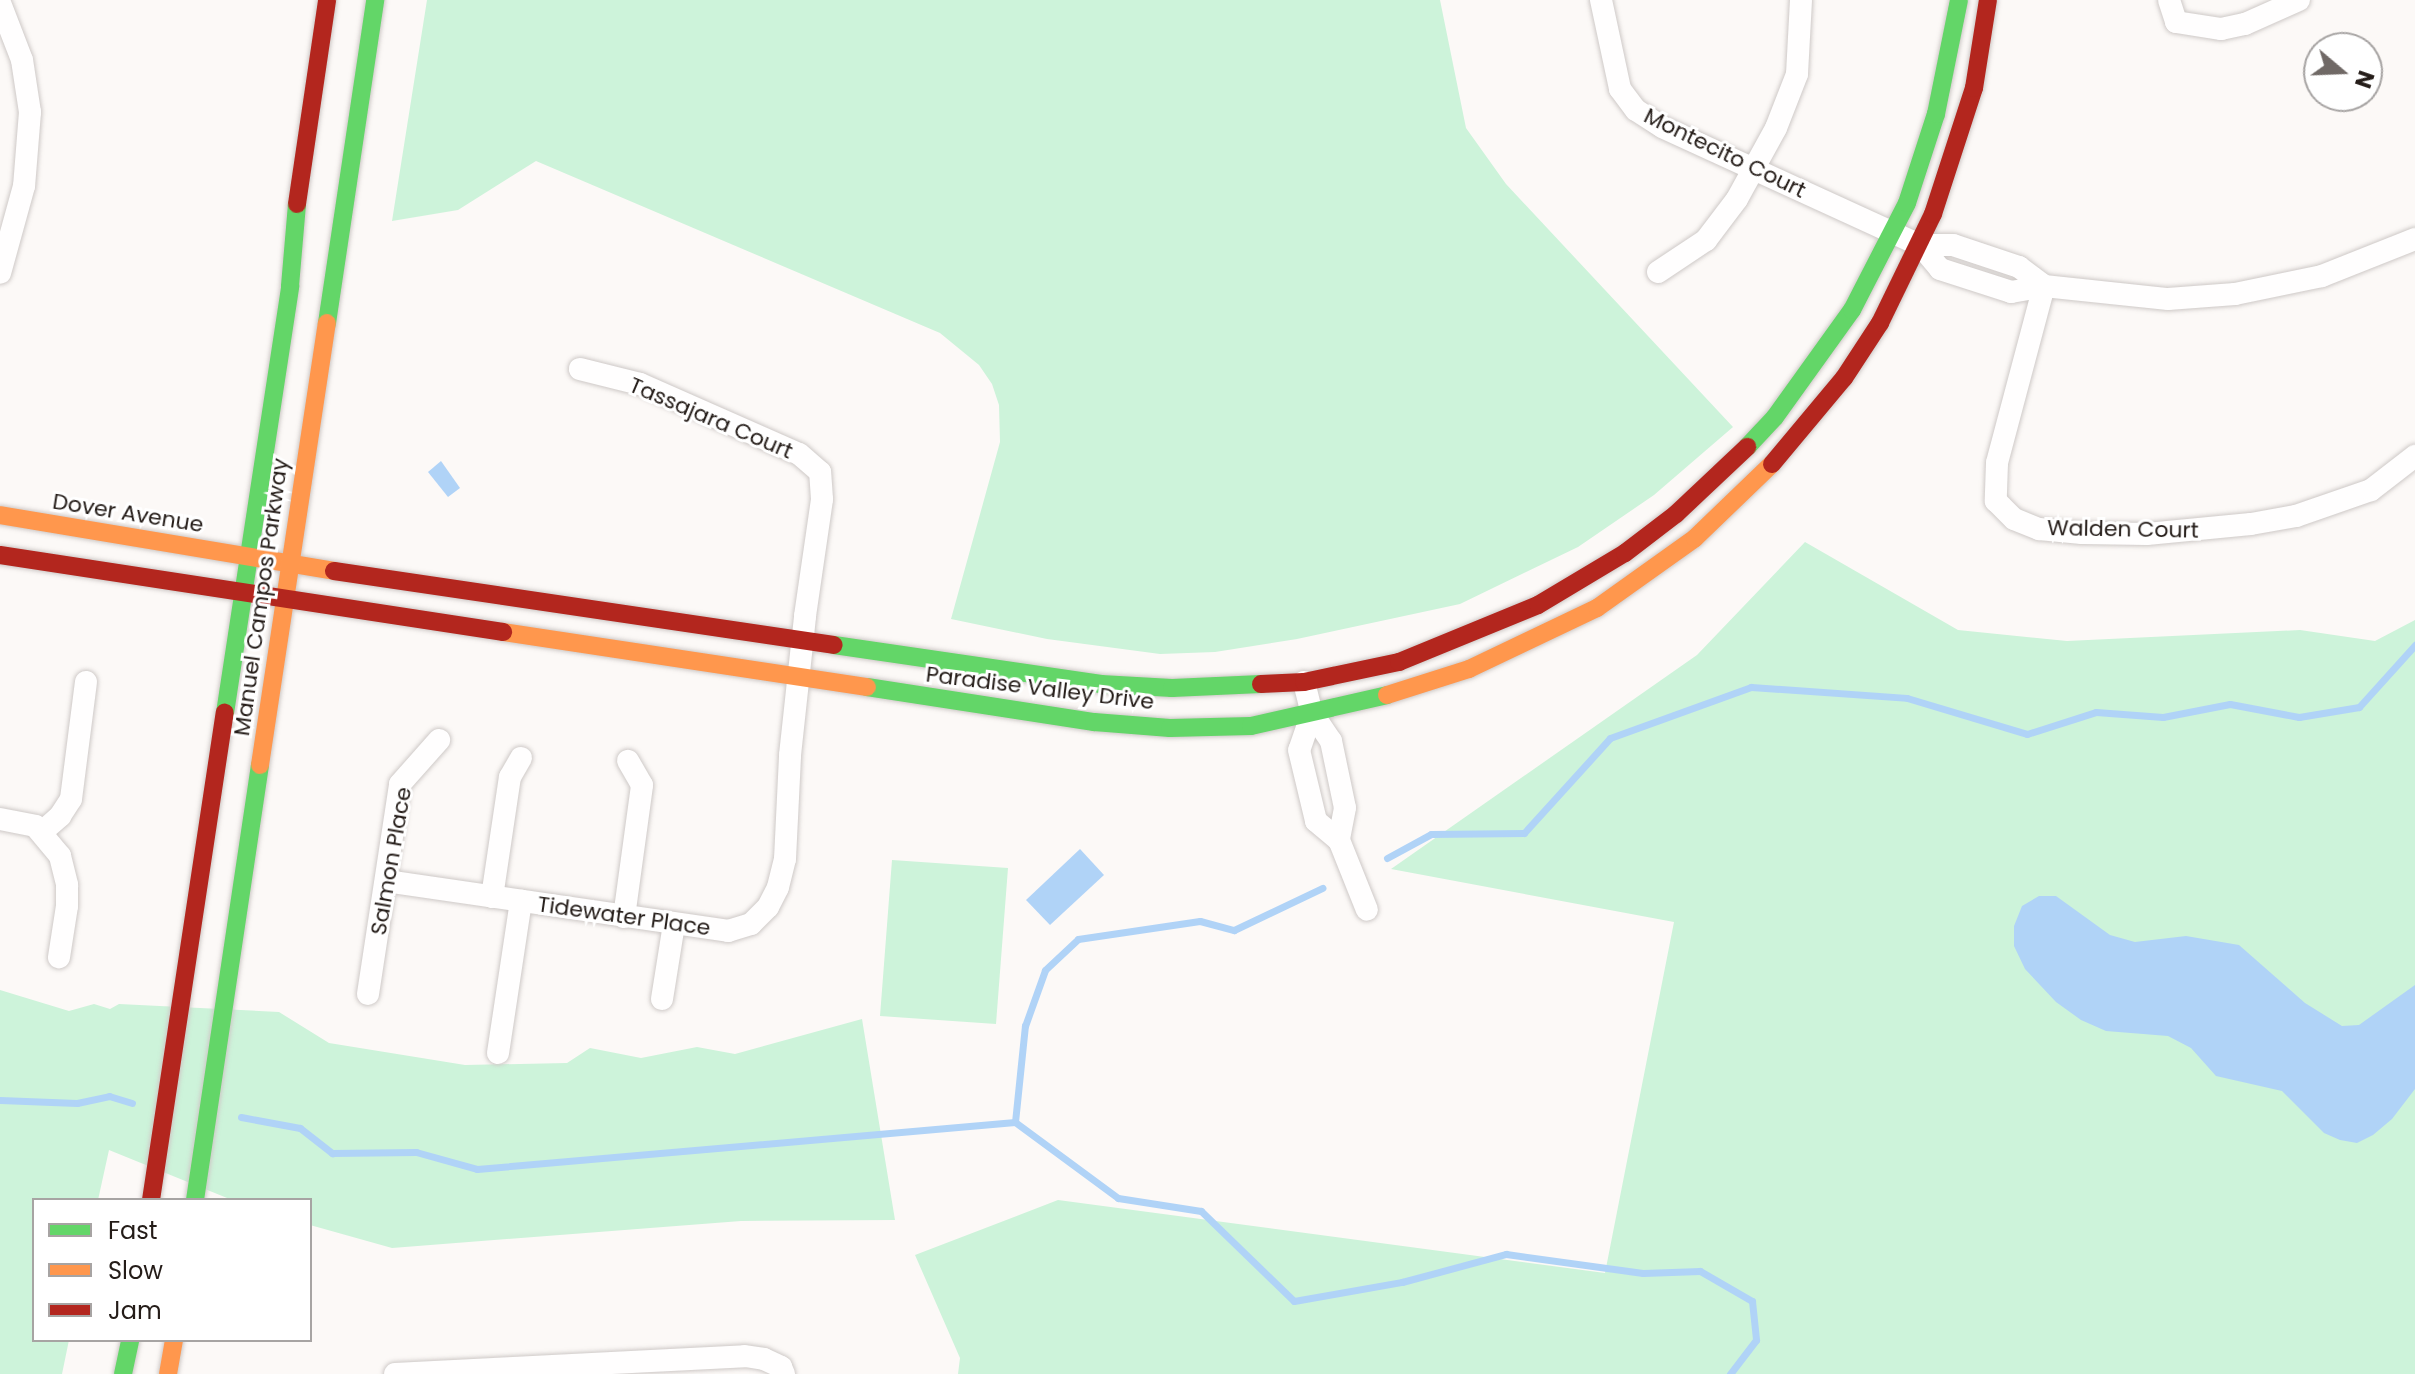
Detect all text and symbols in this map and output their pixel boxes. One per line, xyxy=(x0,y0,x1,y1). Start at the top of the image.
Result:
north arrow xyxy=(2303,32,2383,112)
text: N xyxy=(2347,66,2382,92)
street label: Montecito Court xyxy=(1640,102,1810,204)
street label: Tassajara Court xyxy=(625,372,797,464)
street label: Manuel Campos Parkway xyxy=(228,456,294,738)
street label: Dover Avenue xyxy=(51,488,205,538)
street label: Walden Court xyxy=(2047,514,2199,544)
street label: Paradise Valley Drive xyxy=(924,661,1156,715)
street label: Salmon Place xyxy=(365,785,417,937)
street label: Tidewater Place xyxy=(536,891,712,941)
legend xyxy=(32,1198,312,1342)
text: Fast xyxy=(108,1214,158,1247)
text: Slow xyxy=(108,1254,163,1287)
text: Jam xyxy=(108,1294,162,1327)

